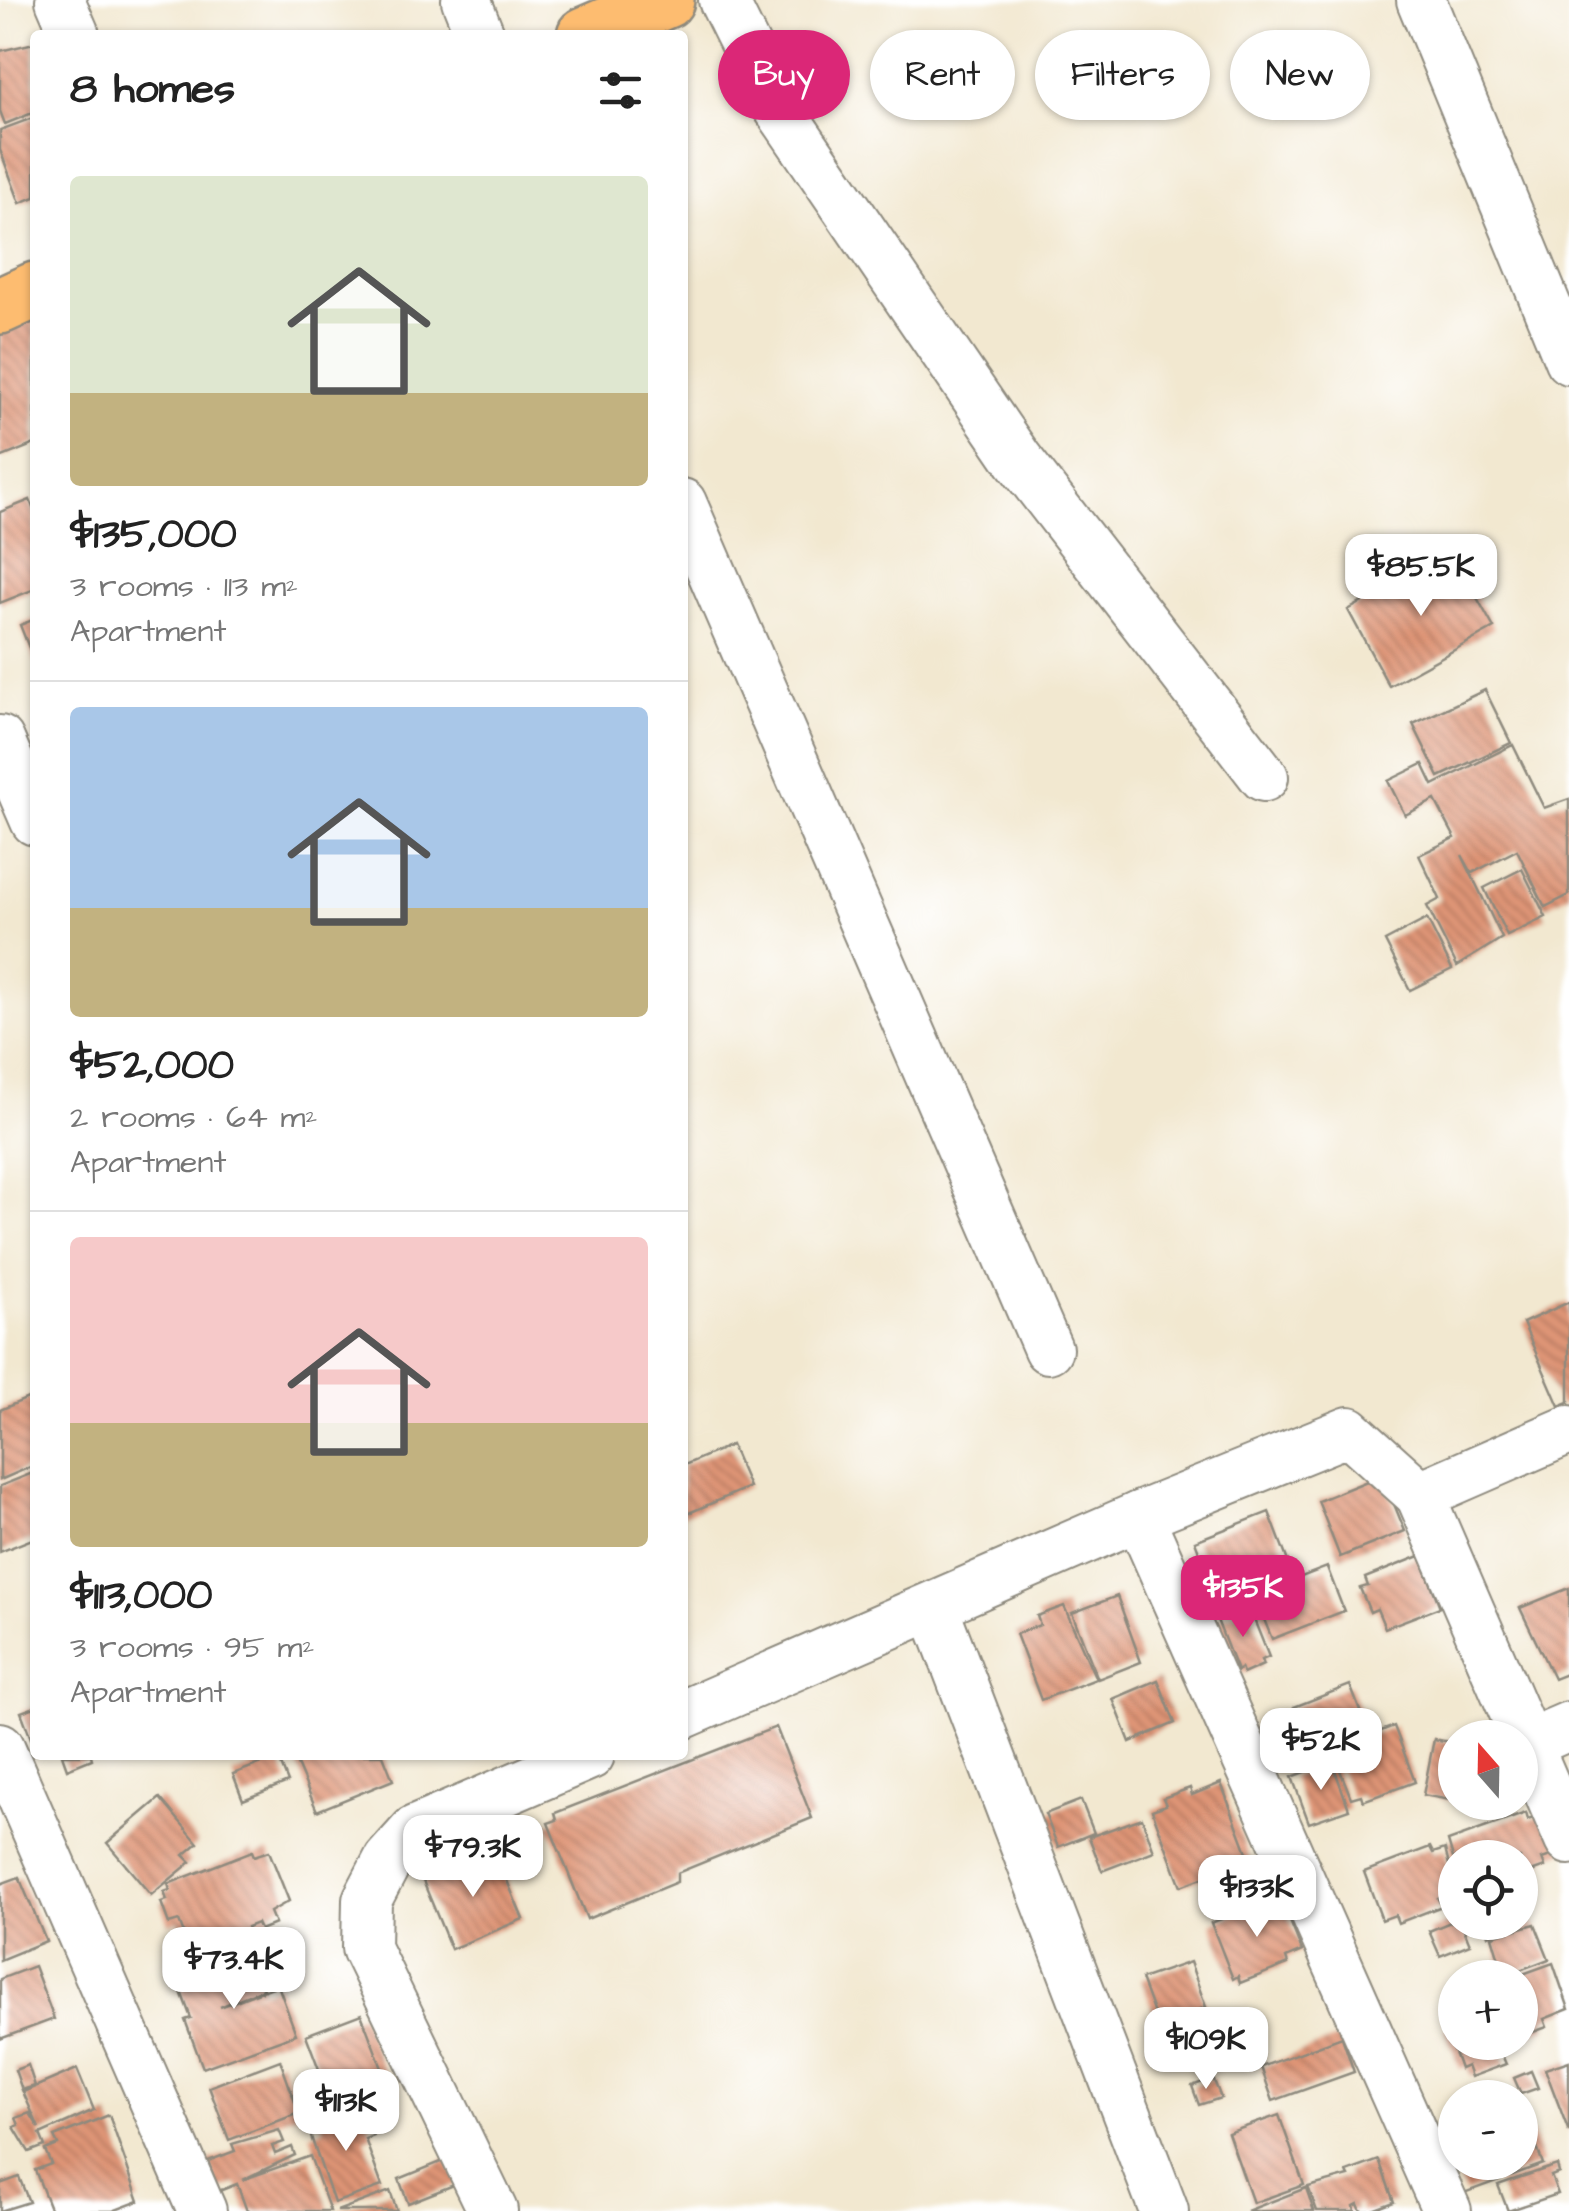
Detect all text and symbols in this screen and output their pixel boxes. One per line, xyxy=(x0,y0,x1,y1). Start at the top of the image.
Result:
chip: Buy xyxy=(718,30,850,120)
chip: Rent xyxy=(870,30,1015,120)
chip: Filters xyxy=(1035,30,1210,120)
chip: New xyxy=(1230,30,1370,120)
text: 8 homes xyxy=(70,61,235,119)
icon: filters xyxy=(593,63,648,118)
icon: home xyxy=(269,241,449,421)
text: $135,000 xyxy=(70,506,237,564)
pin: $85.5K xyxy=(1340,534,1502,619)
text: $85.5K xyxy=(1367,544,1475,589)
text: 3 rooms · 113 m² xyxy=(70,564,298,609)
text: Apartment xyxy=(70,609,226,654)
icon: home xyxy=(269,772,449,952)
text: $52,000 xyxy=(70,1037,234,1095)
text: 2 rooms · 64 m² xyxy=(70,1095,317,1140)
text: Apartment xyxy=(70,1140,226,1185)
icon: home xyxy=(269,1302,449,1482)
pin: $135K xyxy=(1173,1555,1313,1640)
text: $135K xyxy=(1203,1565,1283,1610)
text: $113,000 xyxy=(70,1567,212,1625)
text: 3 rooms · 95 m² xyxy=(70,1625,314,1670)
text: Apartment xyxy=(70,1670,226,1715)
pin: $52K xyxy=(1262,1708,1380,1793)
text: $52K xyxy=(1282,1718,1360,1763)
north arrow xyxy=(1438,1720,1538,1820)
map controls xyxy=(1438,1720,1538,2180)
pin: $79.3K xyxy=(392,1815,554,1900)
text: $79.3K xyxy=(425,1825,521,1870)
button: locate xyxy=(1438,1840,1538,1940)
pin: $133K xyxy=(1187,1855,1327,1940)
text: $133K xyxy=(1220,1865,1294,1910)
pin: $73.4K xyxy=(153,1927,315,2012)
text: $73.4K xyxy=(184,1937,284,1982)
button: + xyxy=(1438,1960,1538,2060)
pin: $109K xyxy=(1136,2007,1276,2092)
text: $109K xyxy=(1166,2017,1246,2062)
pin: $113K xyxy=(276,2069,416,2154)
text: $113K xyxy=(315,2079,377,2124)
button: − xyxy=(1438,2080,1538,2180)

